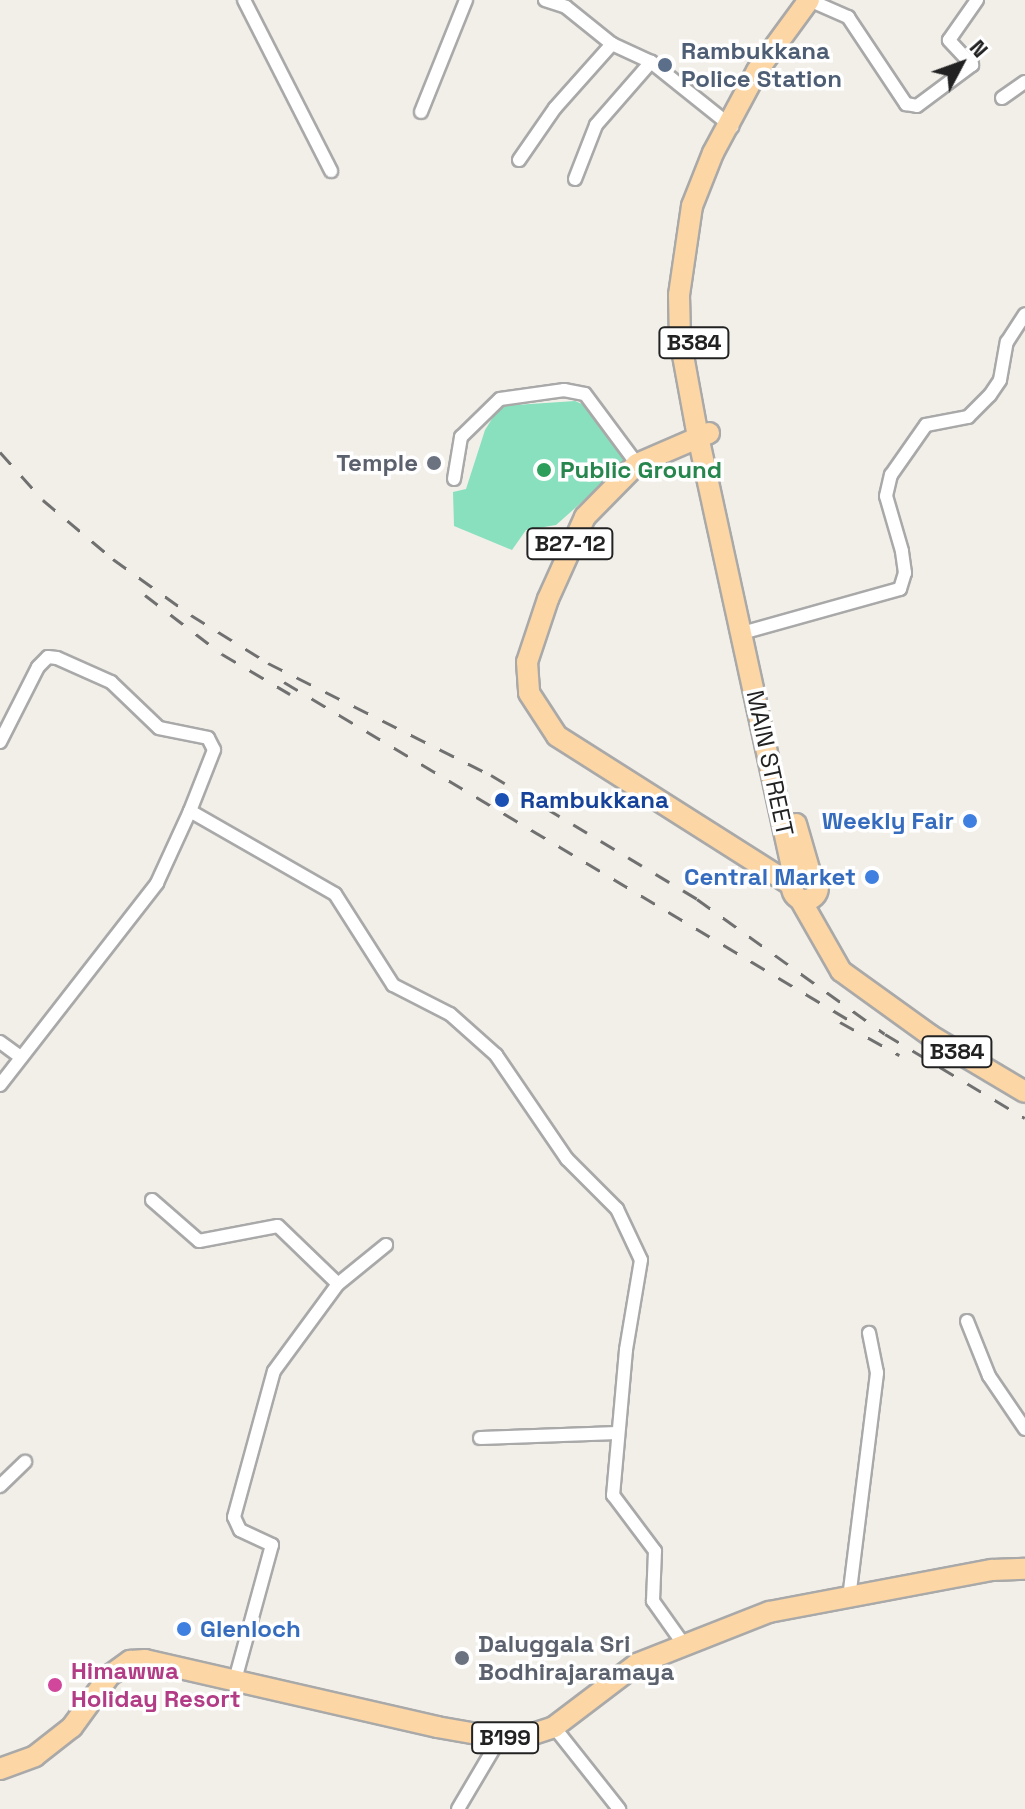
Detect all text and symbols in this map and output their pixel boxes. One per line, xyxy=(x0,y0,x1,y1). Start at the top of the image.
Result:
north arrow xyxy=(921,24,1001,104)
text: N xyxy=(964,34,995,63)
place label: Rambukkana Police Station xyxy=(681,37,842,93)
marker: Rambukkana Police Station xyxy=(656,56,674,74)
road number: B384 xyxy=(658,325,730,361)
place label: Temple xyxy=(336,449,418,477)
marker: Temple xyxy=(425,454,443,472)
place label: Public Ground xyxy=(560,456,722,484)
marker: Public Ground xyxy=(535,461,553,479)
road number: B27-12 xyxy=(526,526,614,562)
street label: MAIN STREET xyxy=(741,688,799,838)
place label: Rambukkana xyxy=(520,786,669,814)
marker: Rambukkana xyxy=(491,789,513,811)
place label: Weekly Fair xyxy=(822,807,954,835)
marker: Weekly Fair xyxy=(961,812,979,830)
place label: Central Market xyxy=(684,863,856,891)
marker: Central Market xyxy=(863,868,881,886)
road number: B384 xyxy=(921,1034,993,1070)
place label: Glenloch xyxy=(200,1615,301,1643)
marker: Glenloch xyxy=(175,1620,193,1638)
place label: Daluggala Sri Bodhirajaramaya xyxy=(478,1630,674,1686)
marker: Daluggala Sri Bodhirajaramaya xyxy=(453,1649,471,1667)
place label: Himawwa Holiday Resort xyxy=(71,1657,241,1713)
marker: Himawwa Holiday Resort xyxy=(46,1676,64,1694)
road number: B199 xyxy=(471,1720,539,1756)

